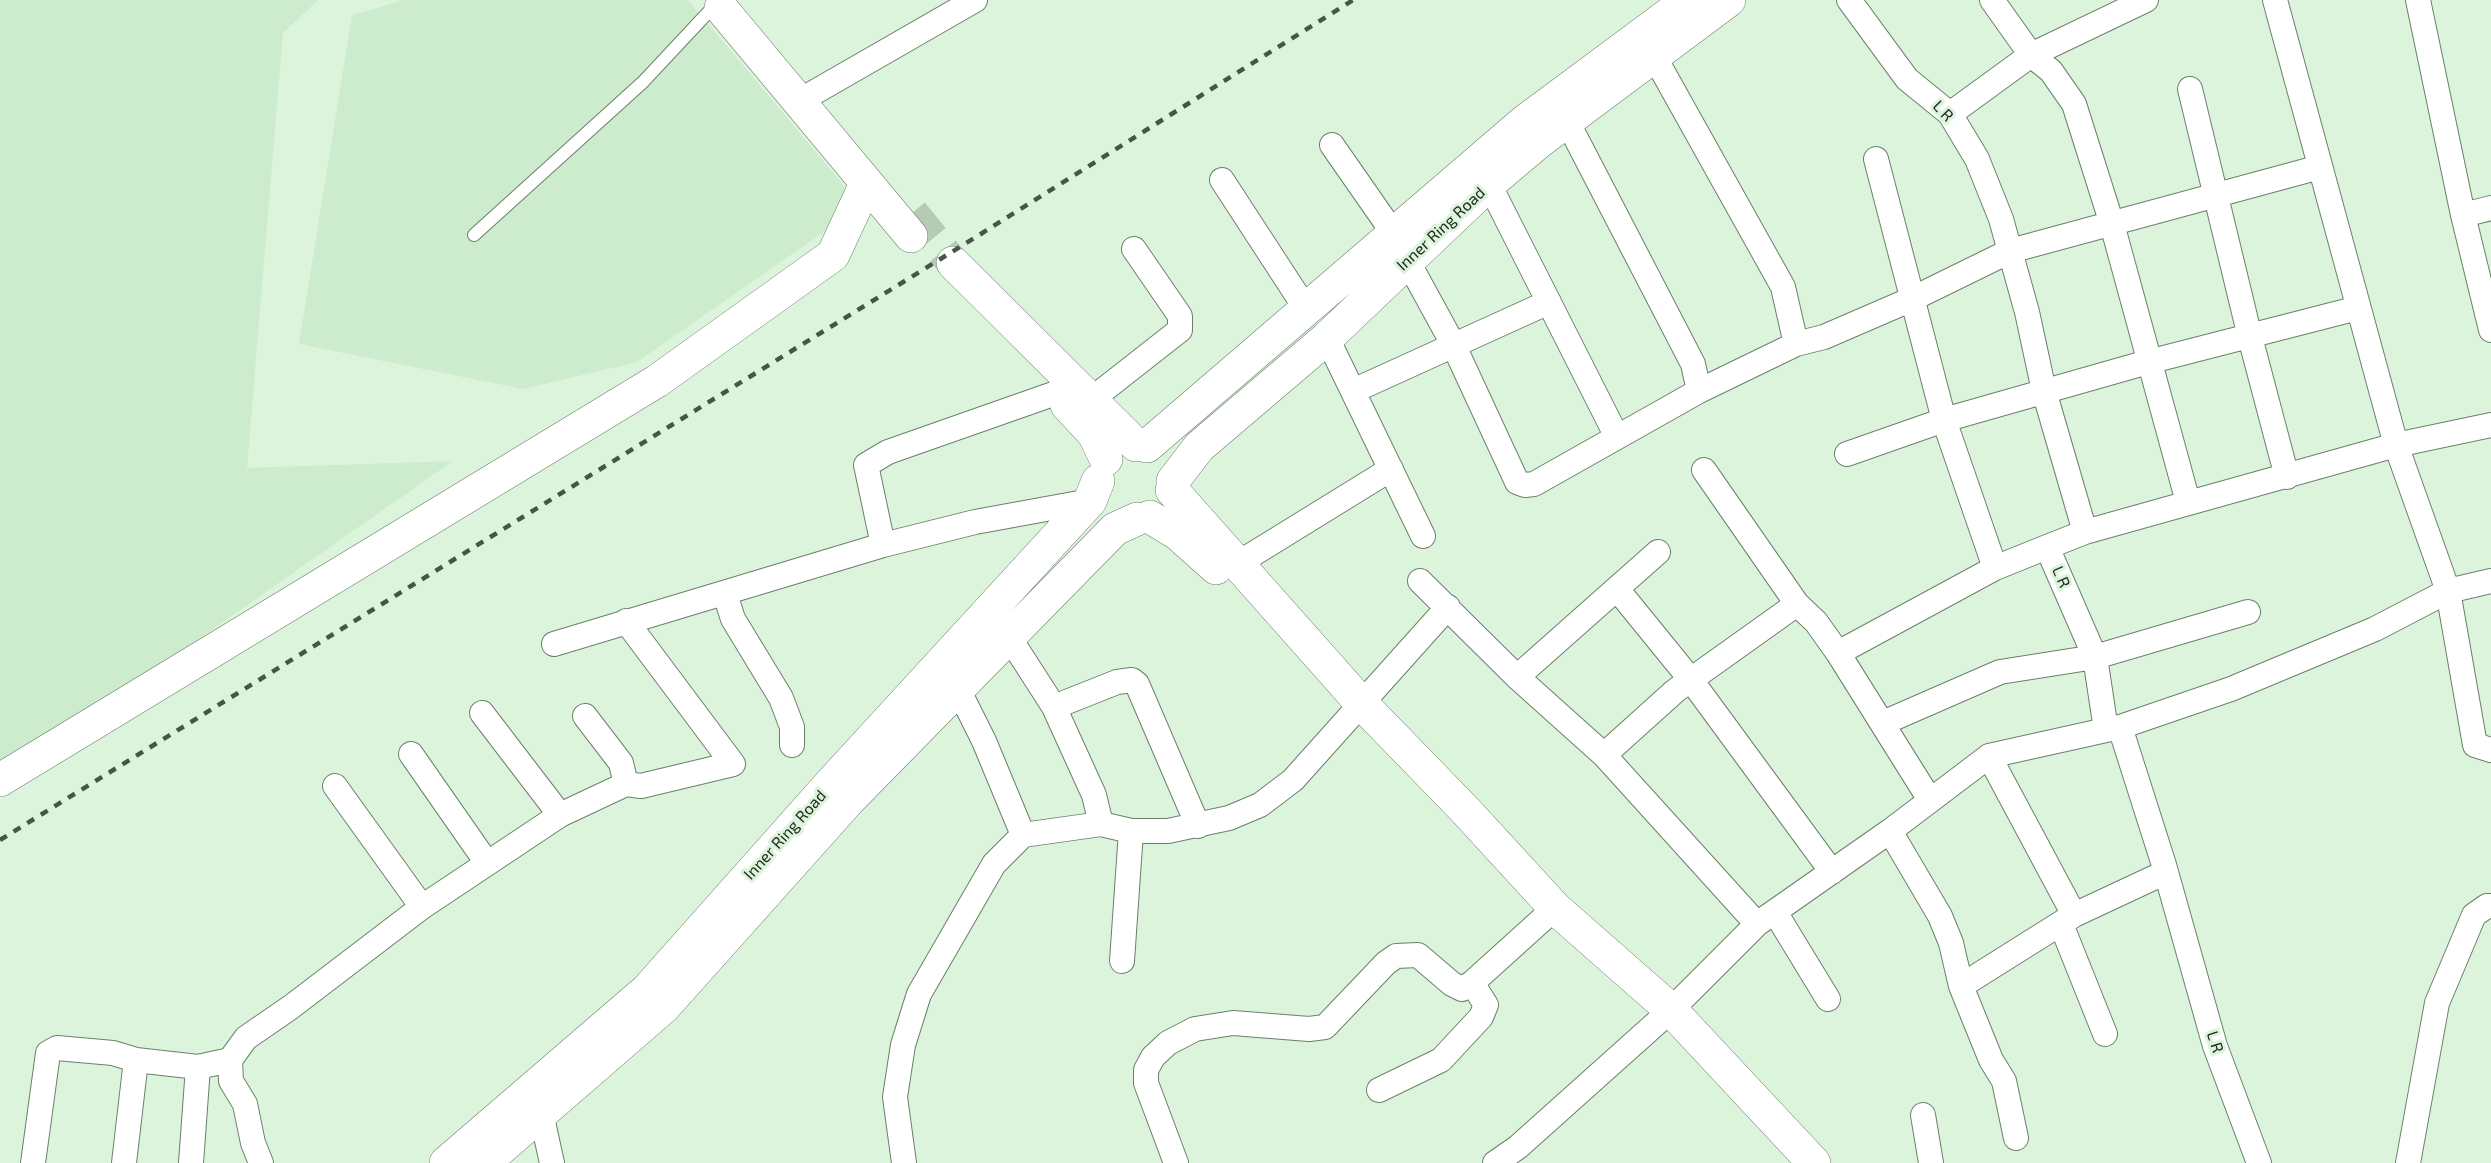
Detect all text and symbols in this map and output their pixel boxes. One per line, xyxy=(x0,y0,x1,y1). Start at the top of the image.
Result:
street label: L R xyxy=(1929,97,1957,125)
street label: Inner Ring Road xyxy=(1393,183,1489,275)
street label: L R xyxy=(2048,563,2074,591)
street label: Inner Ring Road xyxy=(740,786,830,884)
street label: L R xyxy=(2203,1029,2227,1055)

